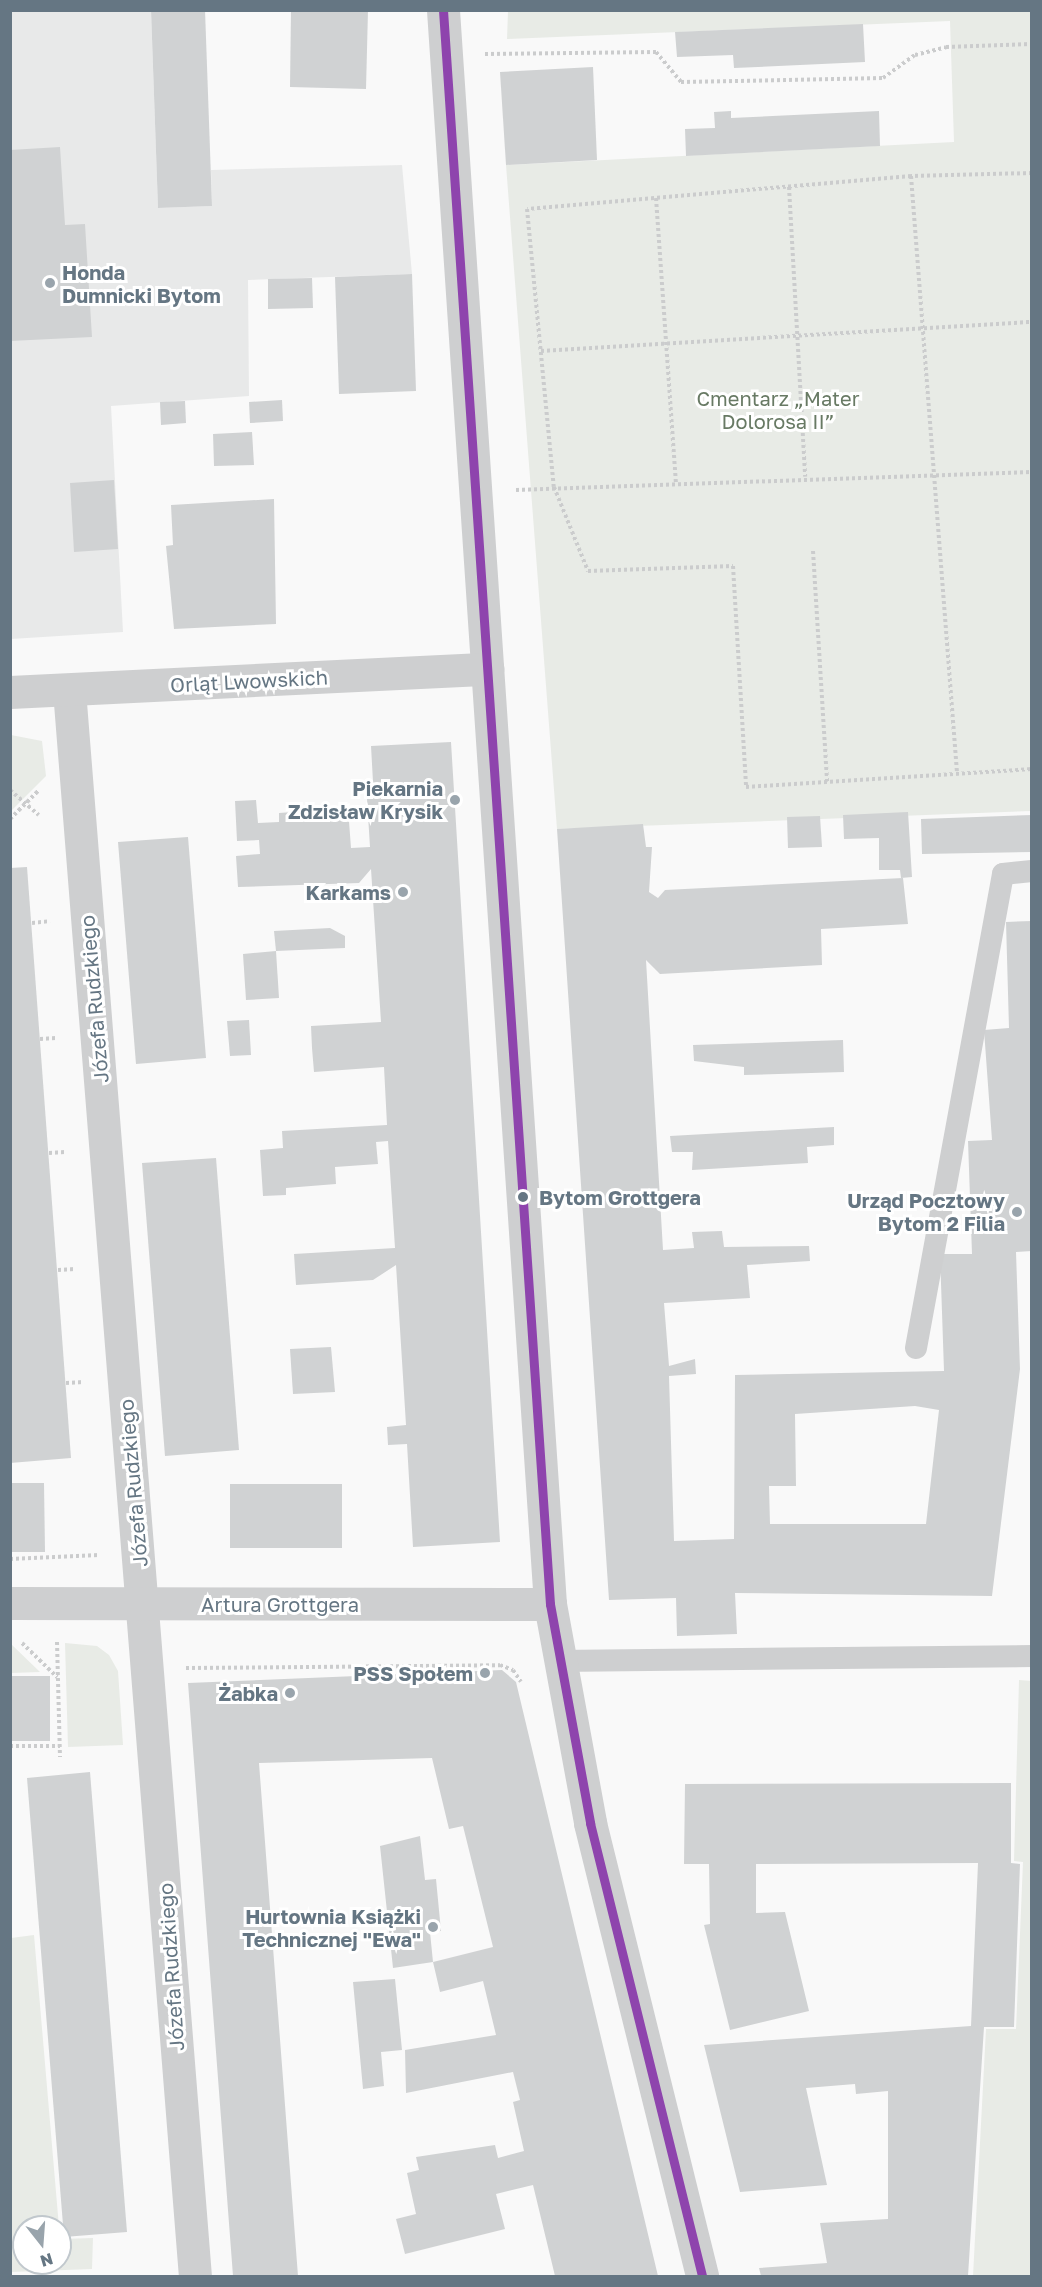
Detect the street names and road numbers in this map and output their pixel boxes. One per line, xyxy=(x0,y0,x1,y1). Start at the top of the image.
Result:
street label: Orląt Lwowskich xyxy=(170,665,328,697)
street label: Józefa Rudzkiego xyxy=(75,914,113,1084)
street label: Józefa Rudzkiego xyxy=(114,1398,152,1568)
street label: Artura Grottgera xyxy=(201,1592,359,1616)
street label: Józefa Rudzkiego xyxy=(153,1882,189,2052)

